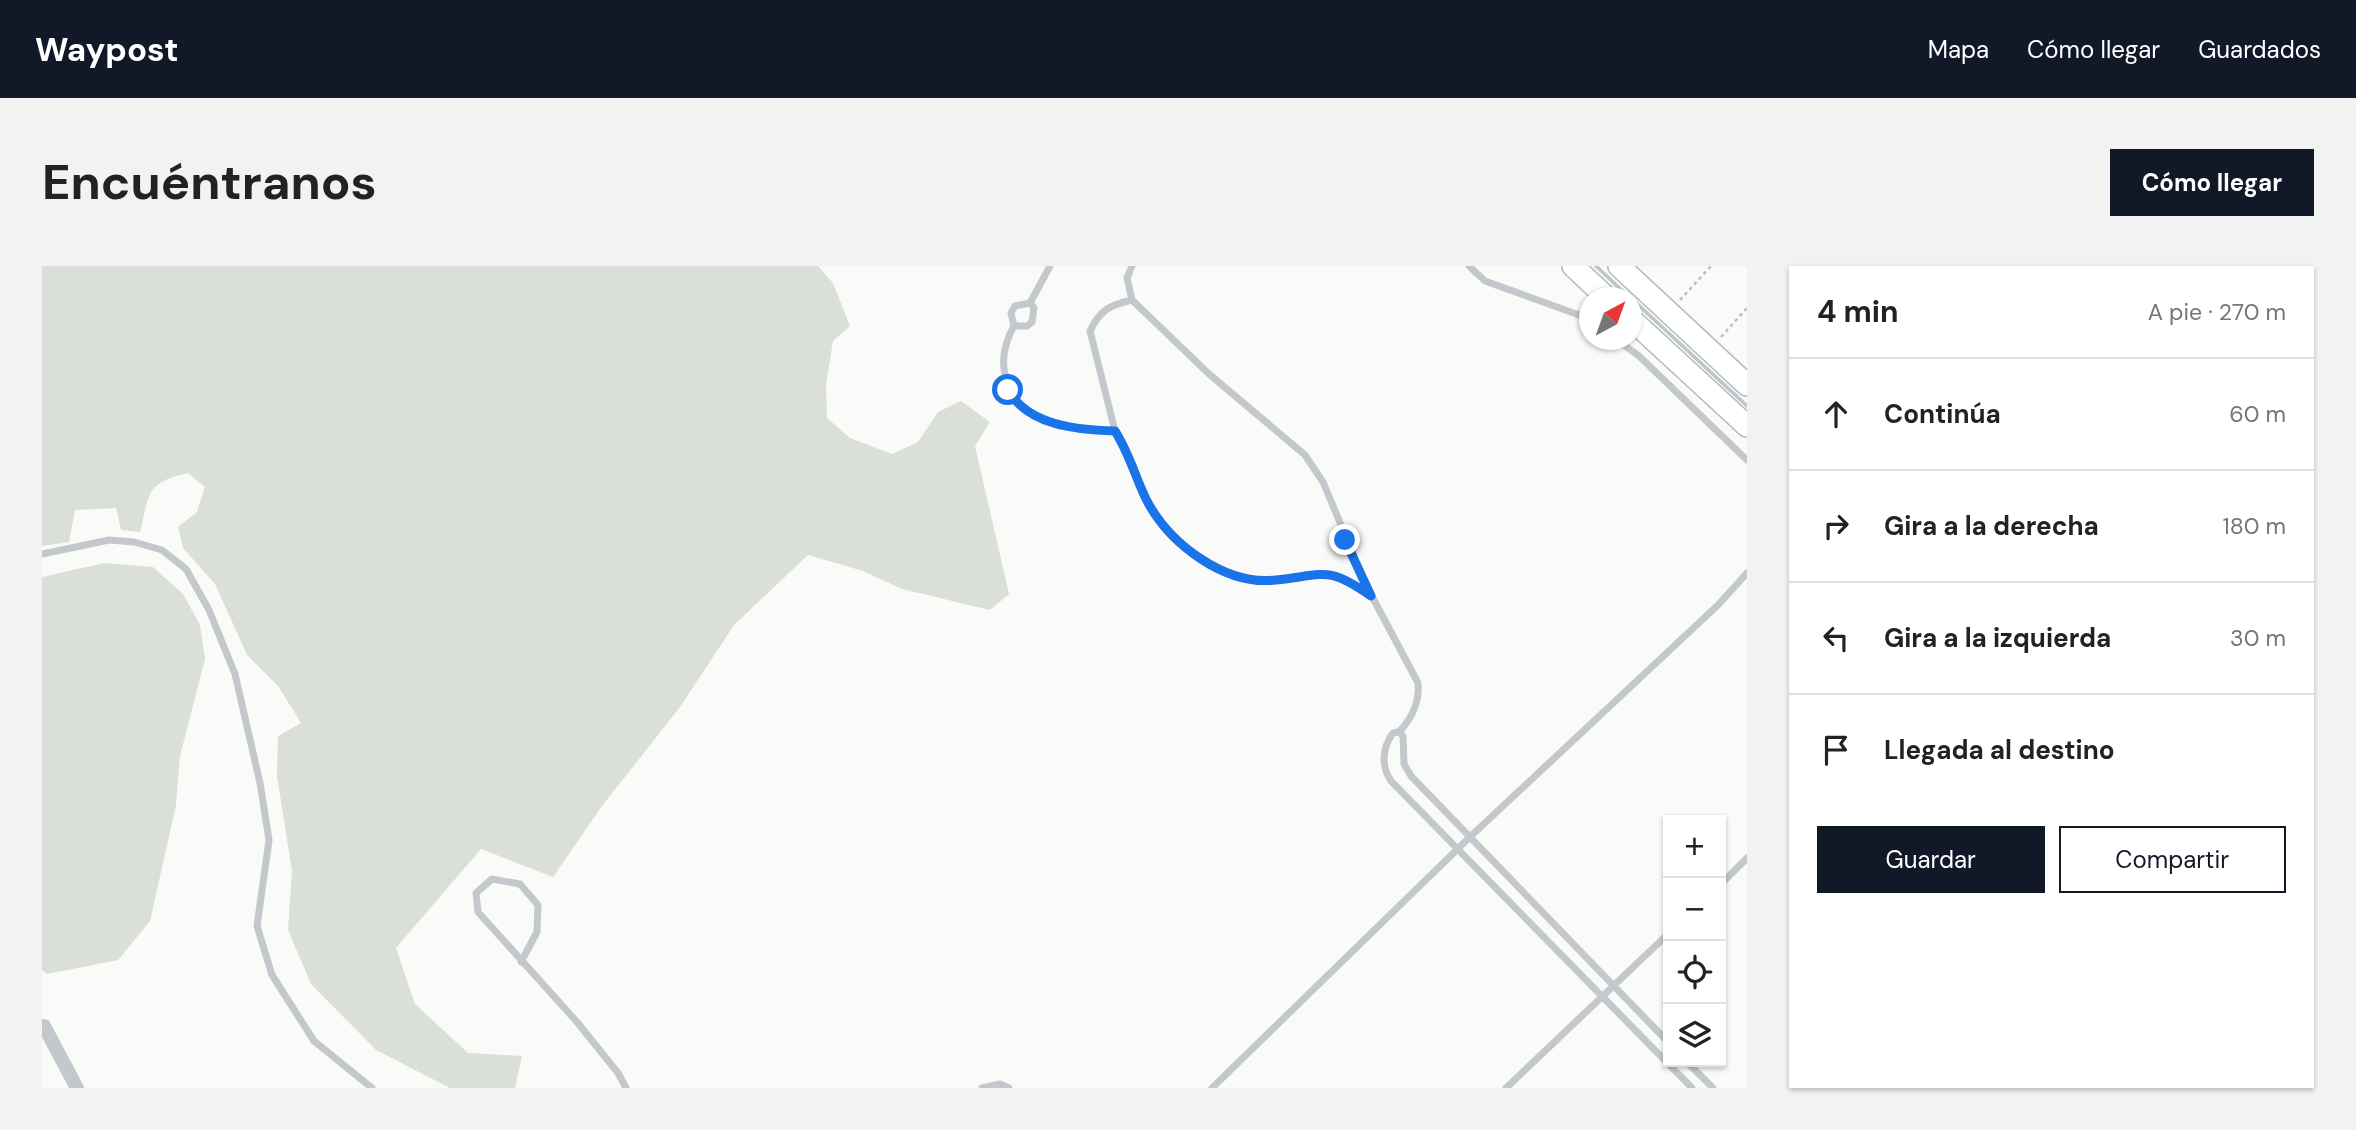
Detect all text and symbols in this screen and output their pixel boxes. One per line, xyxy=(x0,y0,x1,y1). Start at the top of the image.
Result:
text: Waypost xyxy=(35,28,178,71)
text: Mapa xyxy=(1928,34,1989,65)
text: Cómo llegar xyxy=(2027,34,2160,65)
text: Guardados xyxy=(2198,34,2321,65)
button: Cómo llegar xyxy=(2110,149,2314,216)
text: Encuéntranos xyxy=(42,150,377,214)
north arrow xyxy=(1579,287,1642,350)
text: 4 min xyxy=(1817,292,1899,331)
text: A pie · 270 m xyxy=(2148,297,2286,327)
route start xyxy=(992,374,1023,405)
icon: ahead xyxy=(1817,395,1855,433)
text: Continúa xyxy=(1884,397,2001,431)
text: 60 m xyxy=(2229,399,2286,429)
icon: right xyxy=(1817,507,1855,545)
text: Gira a la derecha xyxy=(1884,509,2099,543)
text: 180 m xyxy=(2222,511,2286,541)
route end xyxy=(1329,524,1360,555)
icon: left xyxy=(1817,619,1855,657)
text: Gira a la izquierda xyxy=(1884,621,2111,655)
text: 30 m xyxy=(2230,623,2286,653)
icon: arrive xyxy=(1817,731,1855,769)
text: Llegada al destino xyxy=(1884,733,2115,767)
map controls xyxy=(1663,815,1726,1067)
button: + xyxy=(1663,815,1726,878)
button: Guardar xyxy=(1817,826,2045,893)
button: Compartir xyxy=(2059,826,2286,893)
button: − xyxy=(1663,878,1726,941)
button: locate xyxy=(1663,941,1726,1004)
button: layers xyxy=(1663,1004,1726,1067)

